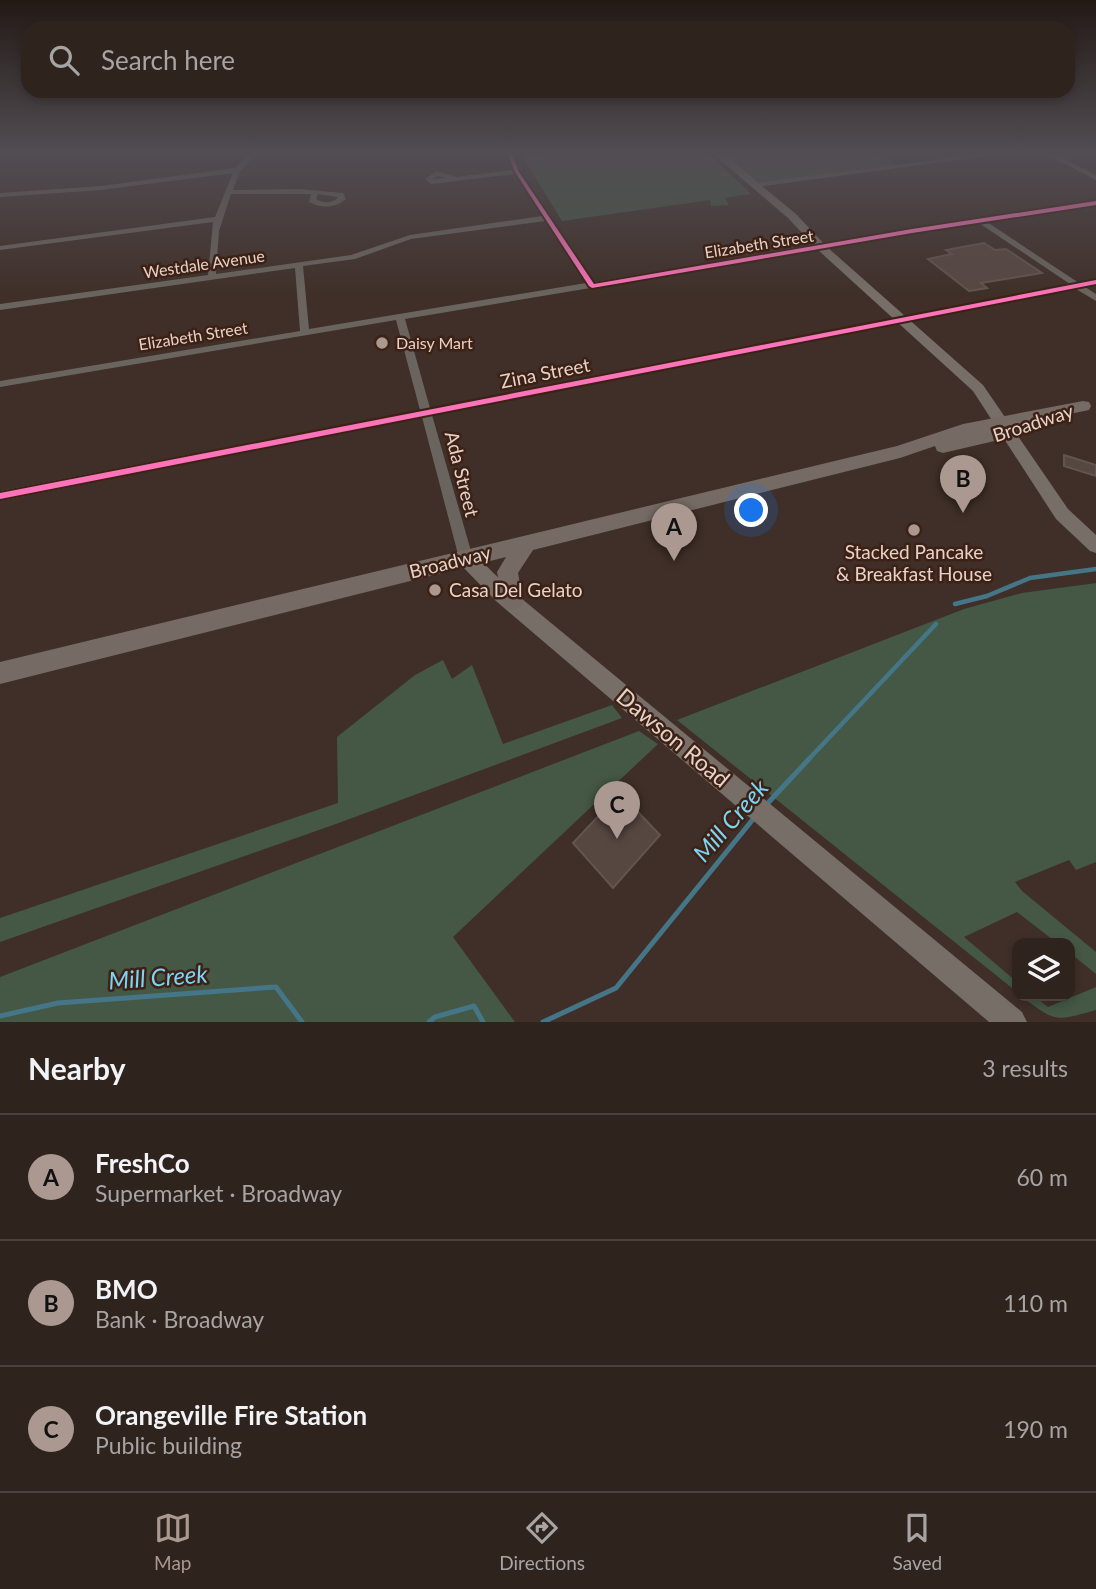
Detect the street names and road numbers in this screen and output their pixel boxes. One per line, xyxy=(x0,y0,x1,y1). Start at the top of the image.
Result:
street label: Elizabeth Street xyxy=(703,225,815,262)
street label: Westdale Avenue xyxy=(142,246,266,281)
street label: Elizabeth Street xyxy=(137,317,249,354)
street label: Zina Street xyxy=(498,353,592,392)
street label: Broadway xyxy=(990,399,1076,446)
street label: Ada Street xyxy=(441,429,484,519)
street label: Broadway xyxy=(407,540,493,583)
street label: Dawson Road xyxy=(611,682,736,793)

